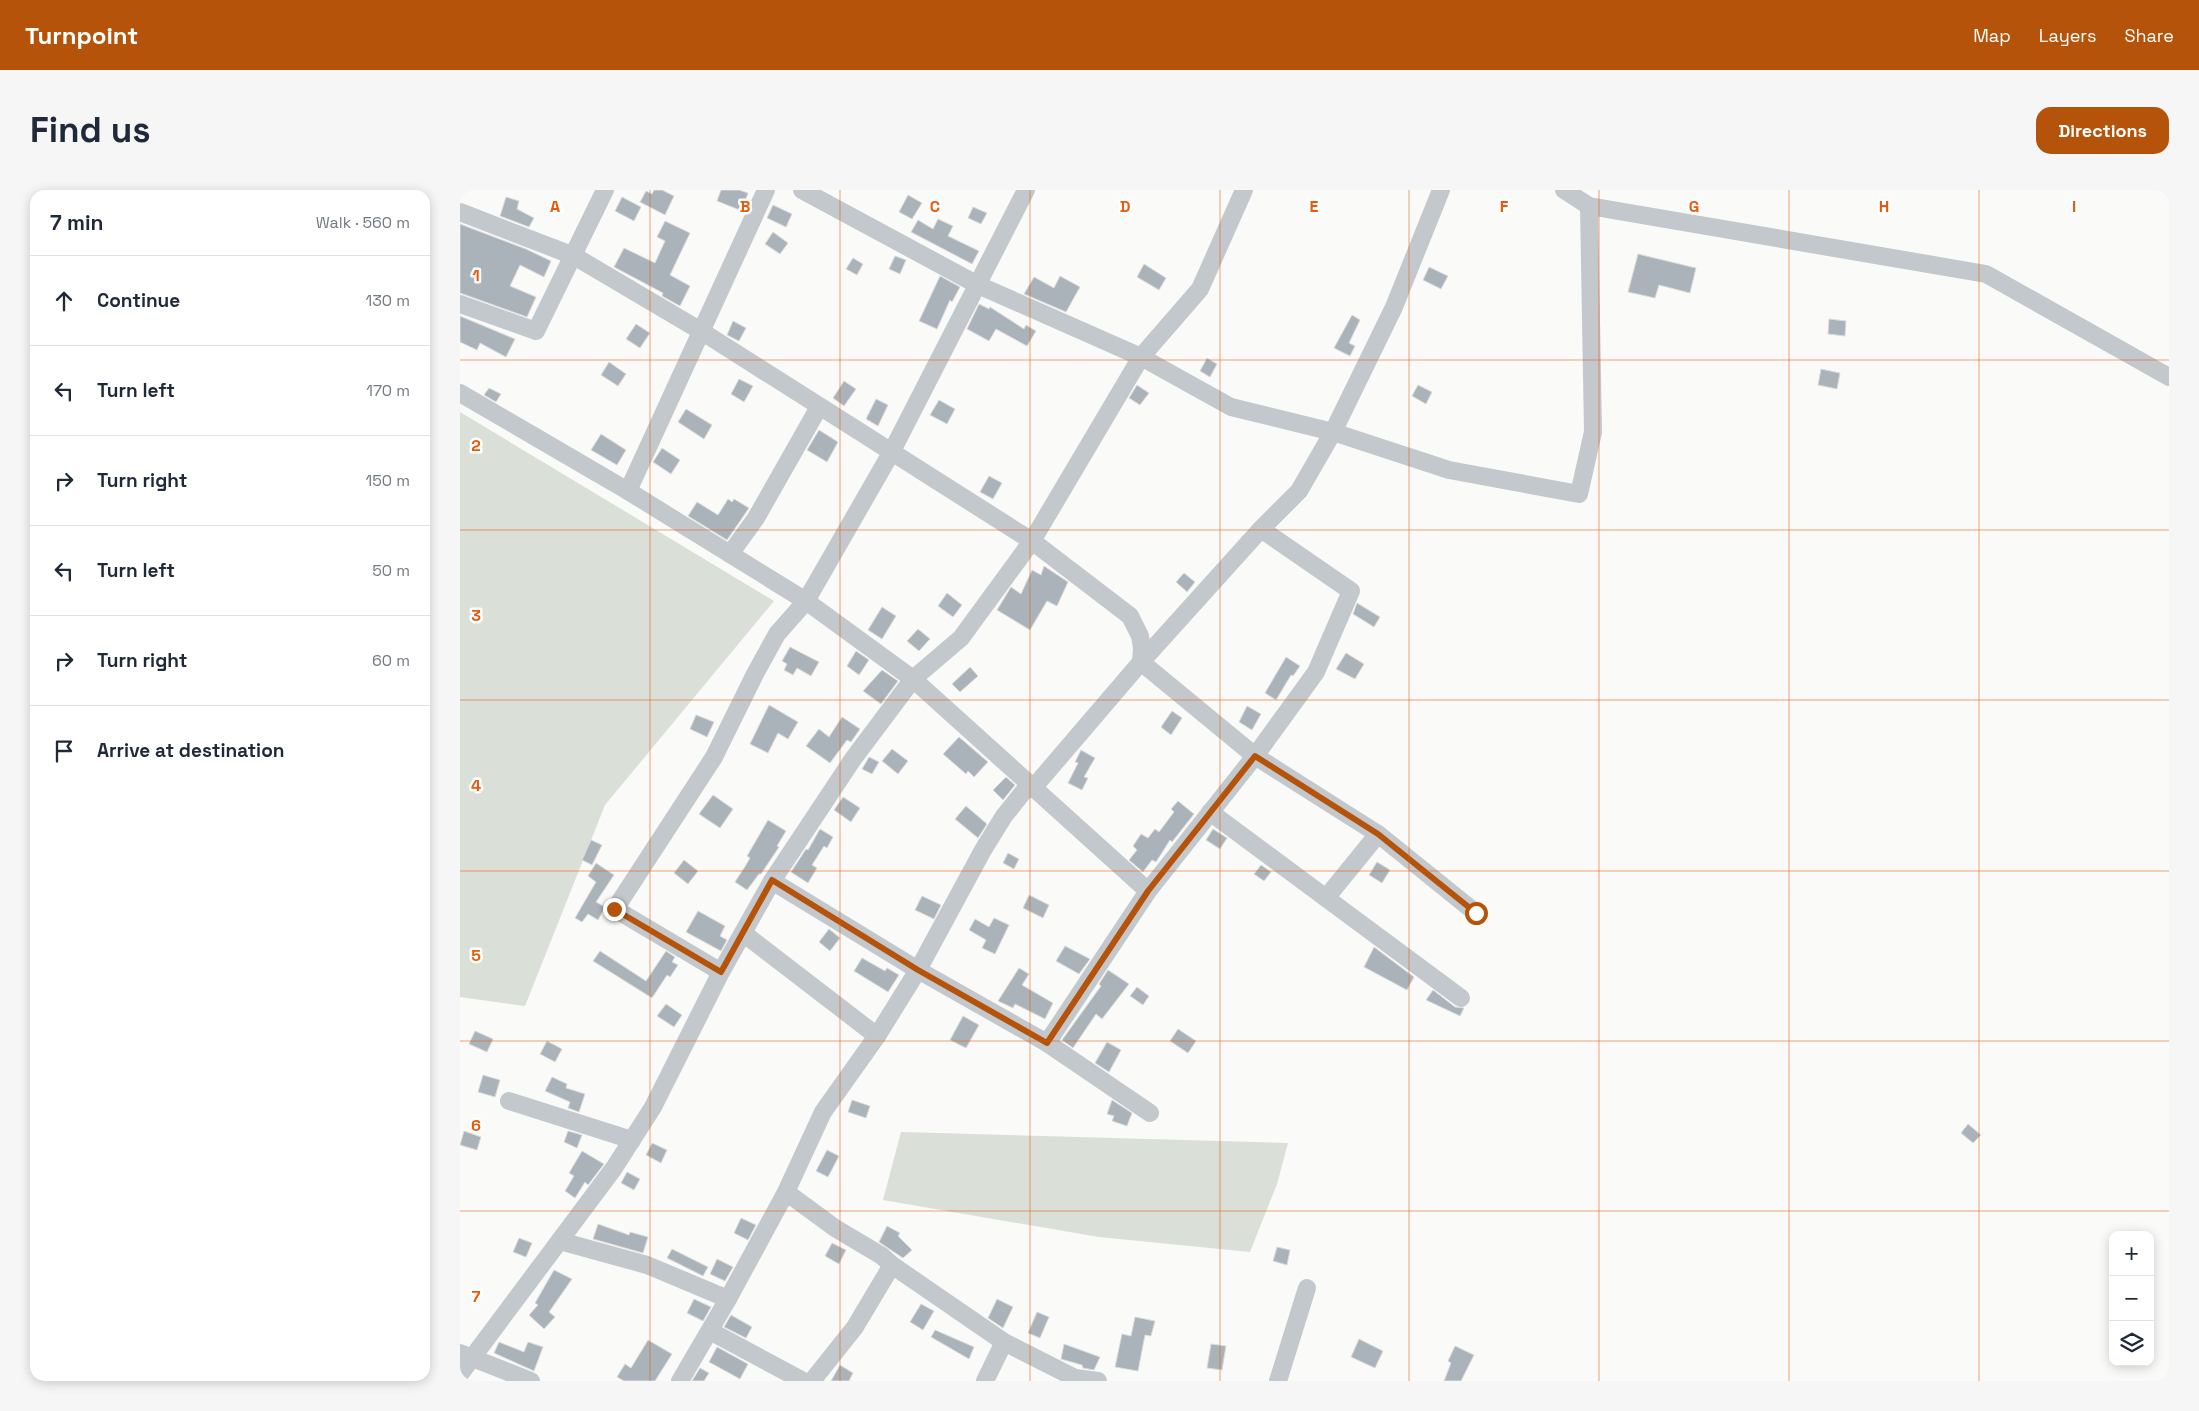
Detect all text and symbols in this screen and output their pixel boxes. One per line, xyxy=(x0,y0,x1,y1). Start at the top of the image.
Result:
text: Turnpoint xyxy=(25,20,138,51)
text: Map xyxy=(1973,24,2011,47)
text: Layers xyxy=(2039,24,2096,47)
text: Share xyxy=(2124,24,2174,47)
button: Directions xyxy=(2036,107,2169,154)
text: Find us xyxy=(30,108,151,152)
text: A xyxy=(550,196,560,217)
text: B xyxy=(740,196,750,217)
text: C xyxy=(930,196,940,217)
text: D xyxy=(1120,196,1130,217)
text: E xyxy=(1310,196,1319,217)
text: F xyxy=(1500,196,1509,217)
text: G xyxy=(1689,196,1699,217)
text: H xyxy=(1879,196,1889,217)
text: I xyxy=(2072,196,2076,217)
text: 7 min xyxy=(50,209,103,236)
text: Walk · 560 m xyxy=(316,212,410,233)
text: 1 xyxy=(472,265,480,286)
icon: ahead xyxy=(50,287,78,315)
text: Continue xyxy=(97,288,180,313)
text: 130 m xyxy=(366,290,410,311)
icon: left xyxy=(50,377,78,405)
text: Turn left xyxy=(97,378,175,403)
text: 170 m xyxy=(366,380,410,401)
text: 2 xyxy=(471,435,481,456)
icon: right xyxy=(50,467,78,495)
text: Turn right xyxy=(97,468,187,493)
text: 150 m xyxy=(366,470,410,491)
icon: left xyxy=(50,557,78,585)
text: Turn left xyxy=(97,558,175,583)
text: 50 m xyxy=(372,560,410,581)
text: 3 xyxy=(471,605,481,626)
icon: right xyxy=(50,647,78,675)
text: Turn right xyxy=(97,648,187,673)
text: 60 m xyxy=(372,650,410,671)
icon: arrive xyxy=(50,737,78,765)
text: Arrive at destination xyxy=(97,738,285,763)
text: 4 xyxy=(471,775,481,796)
route end xyxy=(603,898,626,921)
route start xyxy=(1465,902,1488,925)
text: 5 xyxy=(471,945,481,966)
text: 6 xyxy=(471,1115,481,1136)
map controls xyxy=(2109,1231,2154,1366)
button: + xyxy=(2109,1231,2154,1276)
button: − xyxy=(2109,1276,2154,1321)
text: 7 xyxy=(472,1286,481,1307)
button: layers xyxy=(2109,1321,2154,1366)

